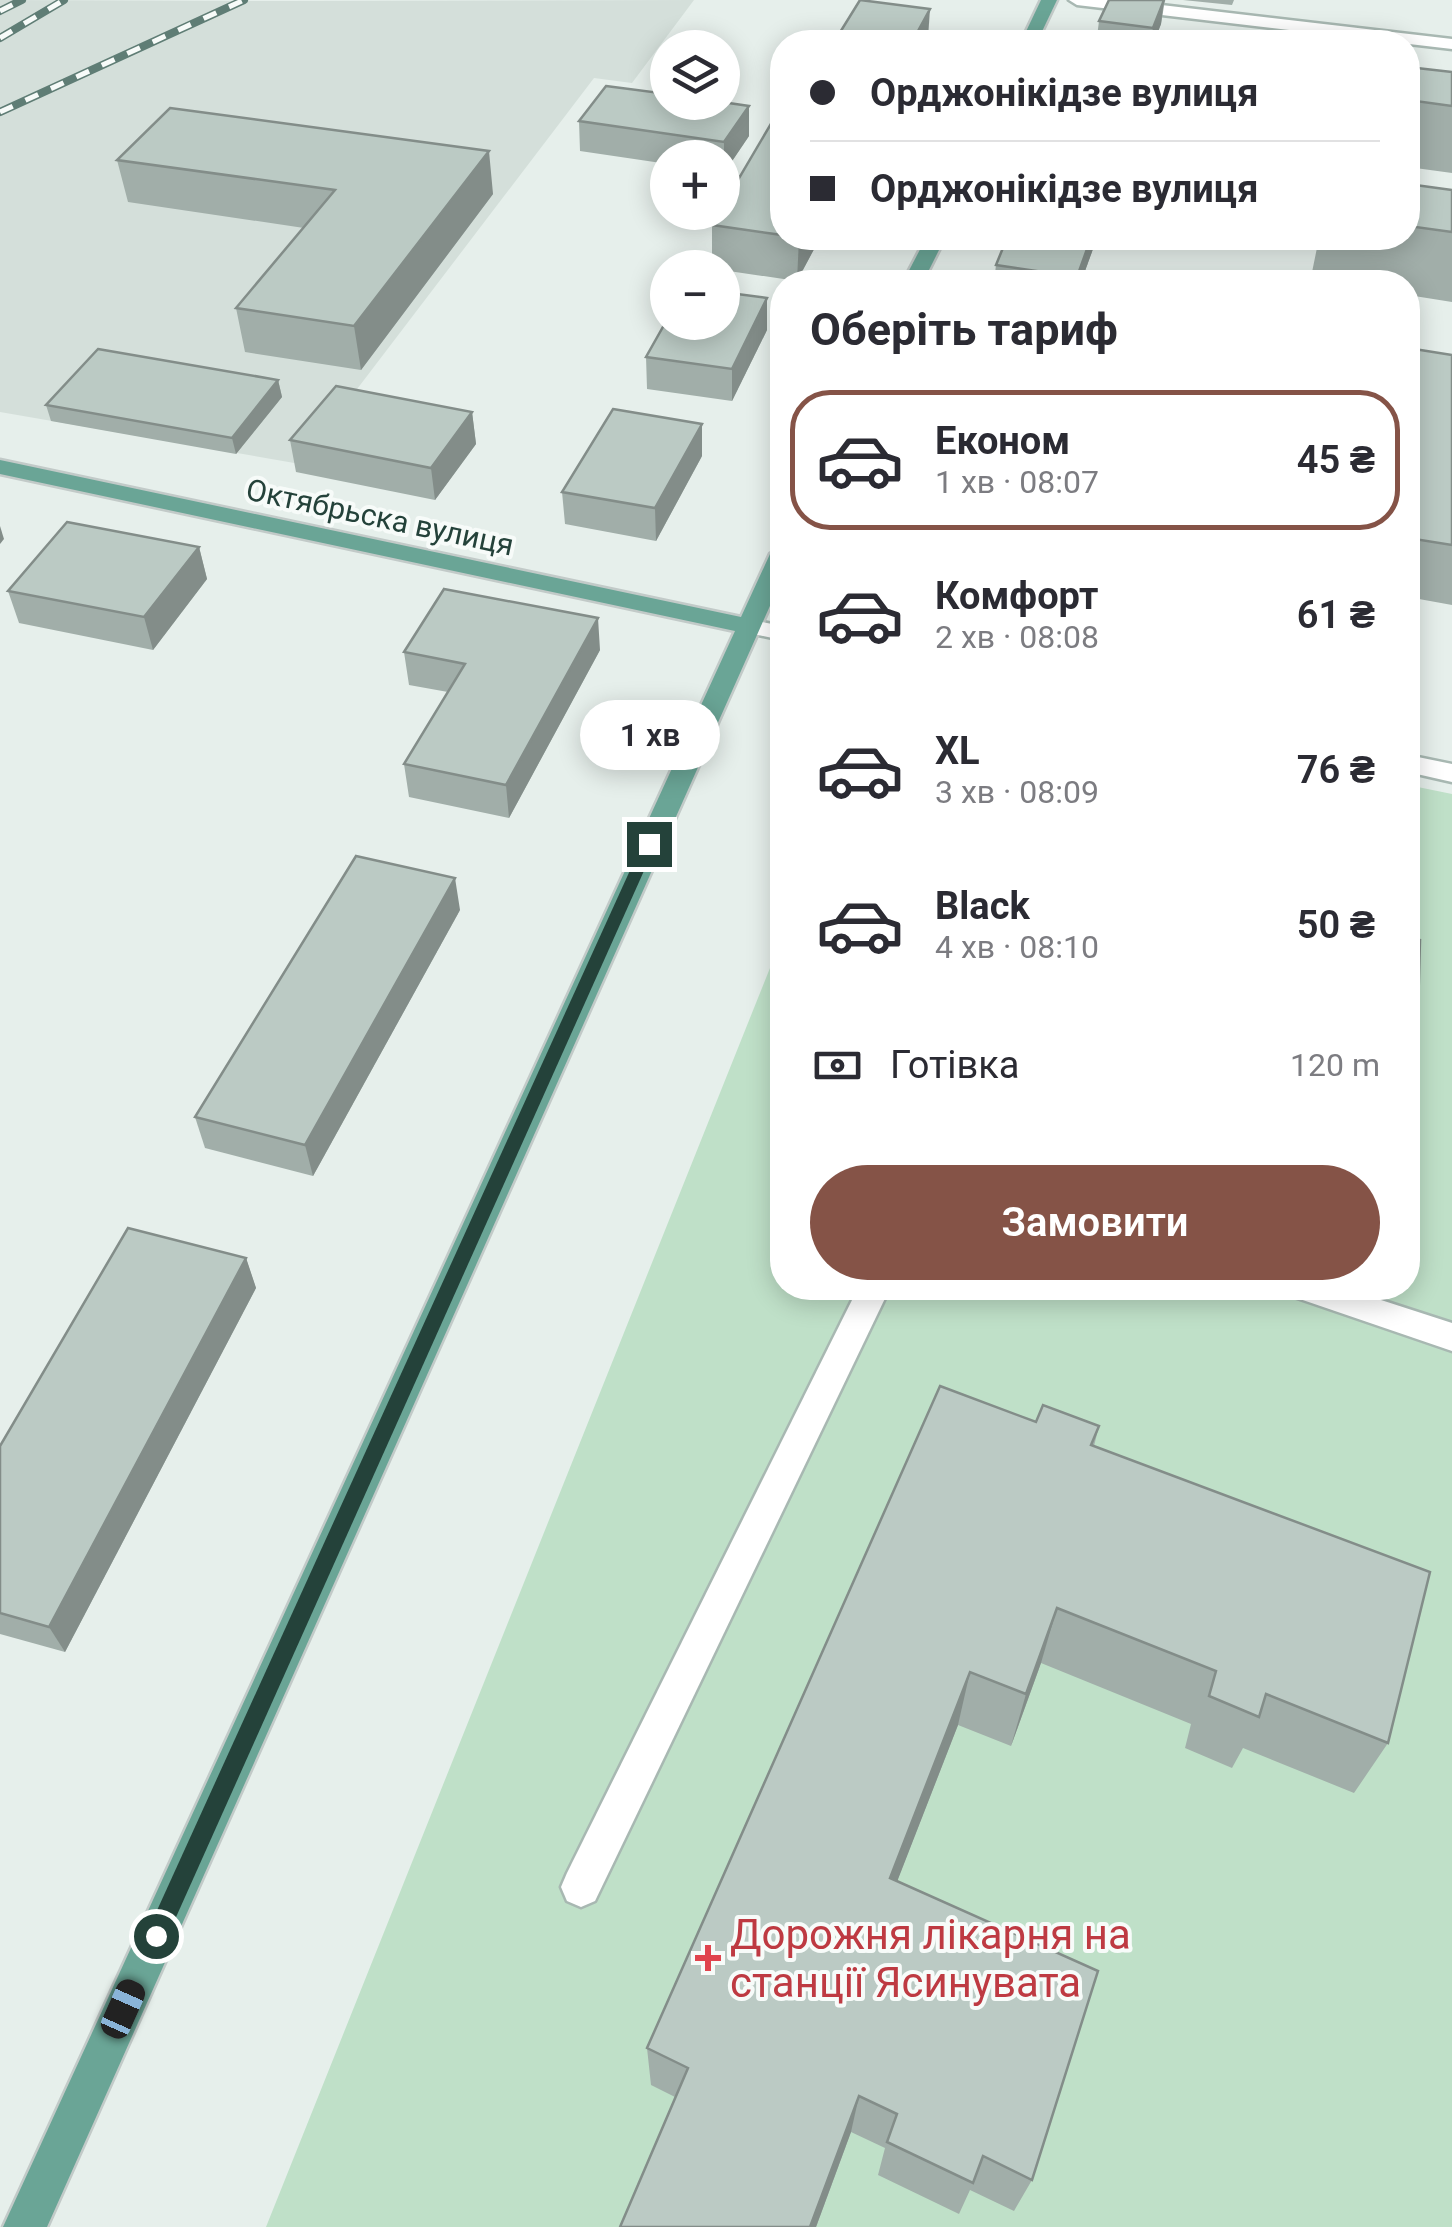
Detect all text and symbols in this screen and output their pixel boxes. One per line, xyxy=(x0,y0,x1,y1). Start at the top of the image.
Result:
map controls xyxy=(650,30,740,340)
button: layers xyxy=(650,30,740,120)
text: Орджонікідзе вулиця xyxy=(870,71,1259,115)
button: + xyxy=(650,140,740,230)
text: Орджонікідзе вулиця xyxy=(870,167,1259,211)
button: − xyxy=(650,250,740,340)
text: Оберіть тариф xyxy=(810,303,1118,356)
icon: car xyxy=(815,415,905,505)
text: Економ xyxy=(935,419,1070,463)
text: 45 ₴ xyxy=(1297,438,1375,482)
text: 1 хв · 08:07 xyxy=(935,463,1099,501)
street label: Октябрьска вулиця xyxy=(243,472,517,562)
icon: car xyxy=(815,570,905,660)
text: Комфорт xyxy=(935,574,1098,618)
text: 61 ₴ xyxy=(1297,593,1375,637)
text: 2 хв · 08:08 xyxy=(935,618,1099,656)
callout: 1 хв xyxy=(579,699,719,769)
text: 1 хв xyxy=(620,716,680,754)
icon: car xyxy=(815,725,905,815)
text: XL xyxy=(935,729,980,773)
text: 76 ₴ xyxy=(1297,748,1375,792)
text: 3 хв · 08:09 xyxy=(935,773,1099,811)
route end xyxy=(627,822,672,867)
icon: car xyxy=(815,880,905,970)
text: Black xyxy=(935,884,1030,928)
text: 50 ₴ xyxy=(1297,903,1375,947)
text: 4 хв · 08:10 xyxy=(935,928,1099,966)
icon: cash xyxy=(810,1038,865,1093)
text: Готівка xyxy=(890,1043,1019,1087)
text: 120 m xyxy=(1290,1046,1380,1084)
button: Замовити xyxy=(810,1165,1380,1280)
place label: Дорожня лікарня на станції Ясинувата xyxy=(730,1910,1131,2007)
route start xyxy=(134,1914,179,1959)
marker: Дорожня лікарня на станції Ясинувата xyxy=(695,1945,721,1971)
car xyxy=(97,1975,149,2043)

